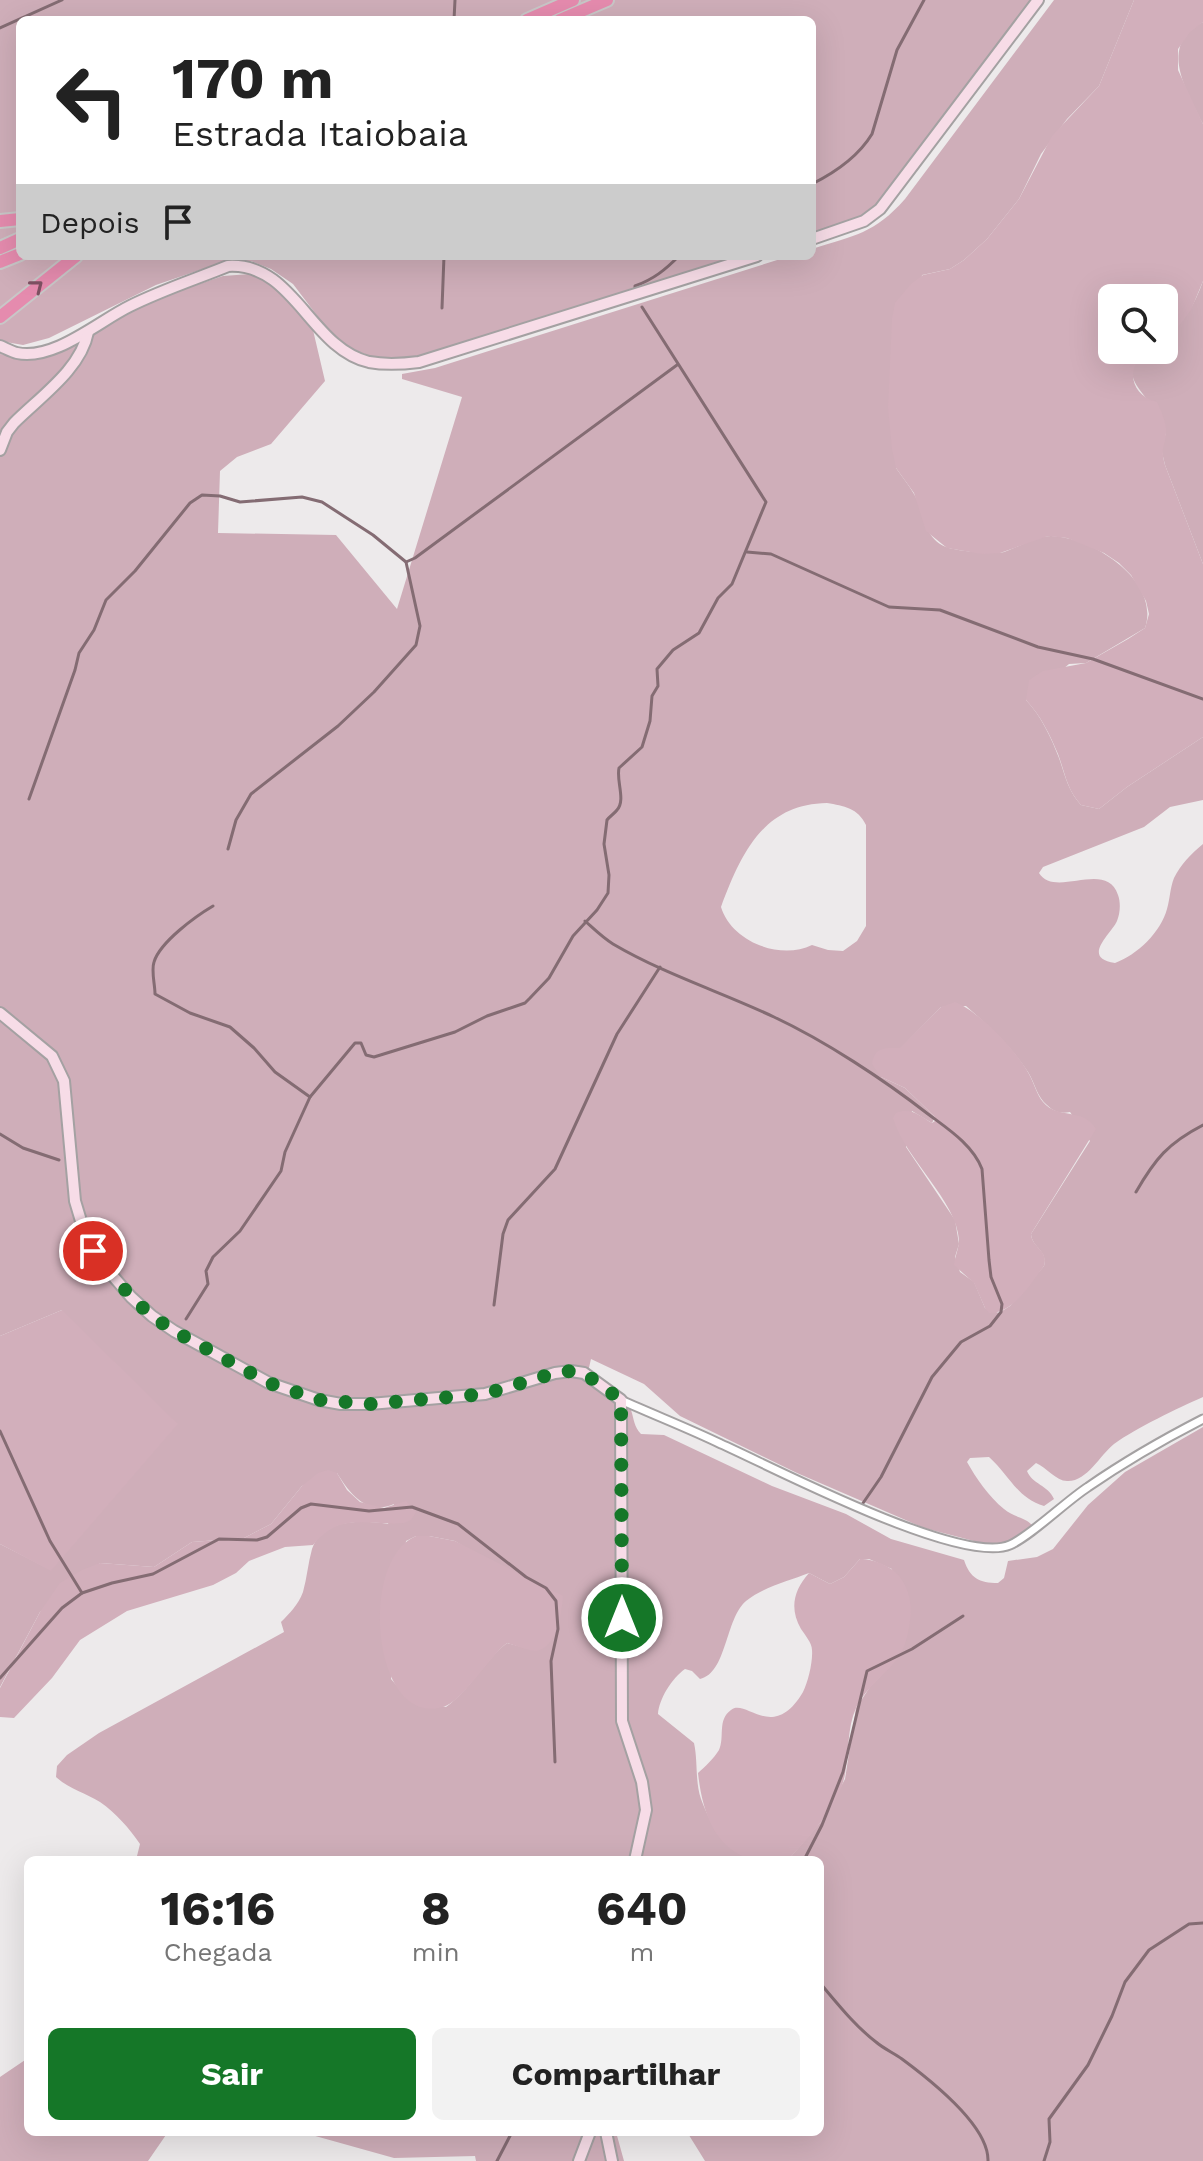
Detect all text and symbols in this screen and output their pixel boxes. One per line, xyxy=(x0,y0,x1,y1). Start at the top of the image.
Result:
text: 170 m xyxy=(172,46,334,112)
icon: left xyxy=(40,48,144,152)
text: Estrada Itaiobaia xyxy=(172,113,468,155)
icon: arrive xyxy=(156,200,200,244)
text: Depois xyxy=(40,205,140,240)
one-way arrow xyxy=(28,281,42,296)
map controls xyxy=(1098,284,1178,364)
button: search xyxy=(1098,284,1178,364)
pin xyxy=(59,1217,127,1285)
icon: arrive xyxy=(71,1229,115,1273)
position arrow xyxy=(580,1576,664,1660)
text: 16:16 xyxy=(160,1880,275,1937)
text: 8 xyxy=(421,1880,451,1937)
text: 640 xyxy=(596,1880,688,1937)
text: Chegada xyxy=(164,1937,272,1967)
text: min xyxy=(412,1937,460,1967)
text: m xyxy=(629,1937,654,1967)
button: Sair xyxy=(48,2028,416,2120)
button: Compartilhar xyxy=(432,2028,800,2120)

